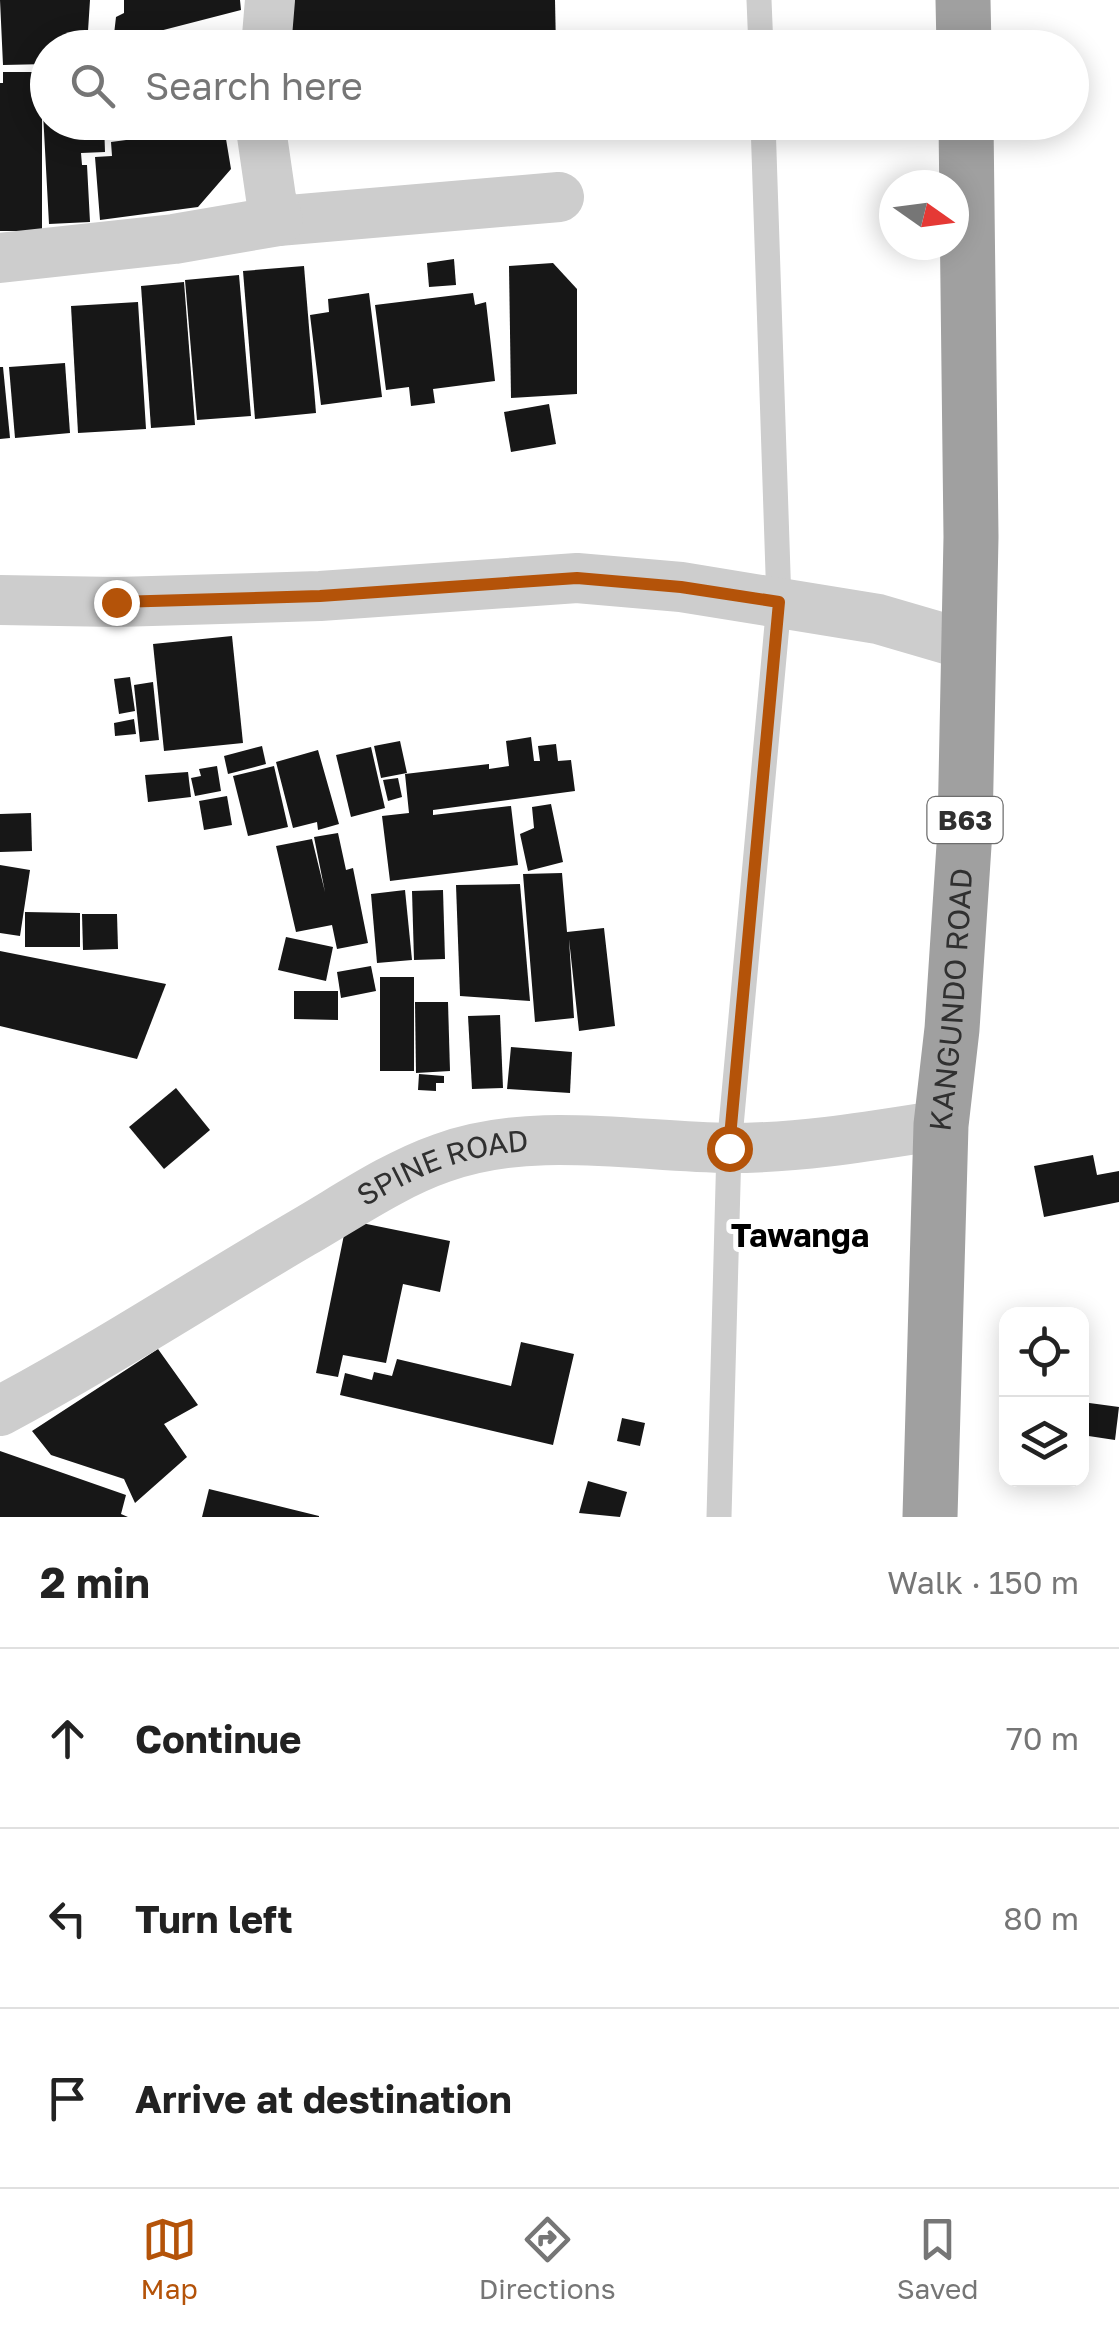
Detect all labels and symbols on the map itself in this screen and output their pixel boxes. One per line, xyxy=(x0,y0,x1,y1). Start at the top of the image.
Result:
north arrow xyxy=(879,170,969,260)
route end xyxy=(94,580,140,626)
road number: B63 xyxy=(928,797,1002,843)
street label: KANGUNDO ROAD xyxy=(921,867,979,1133)
street label: SPINE ROAD xyxy=(350,1122,530,1213)
route start xyxy=(707,1126,753,1172)
district label: Tawanga xyxy=(731,1216,869,1254)

